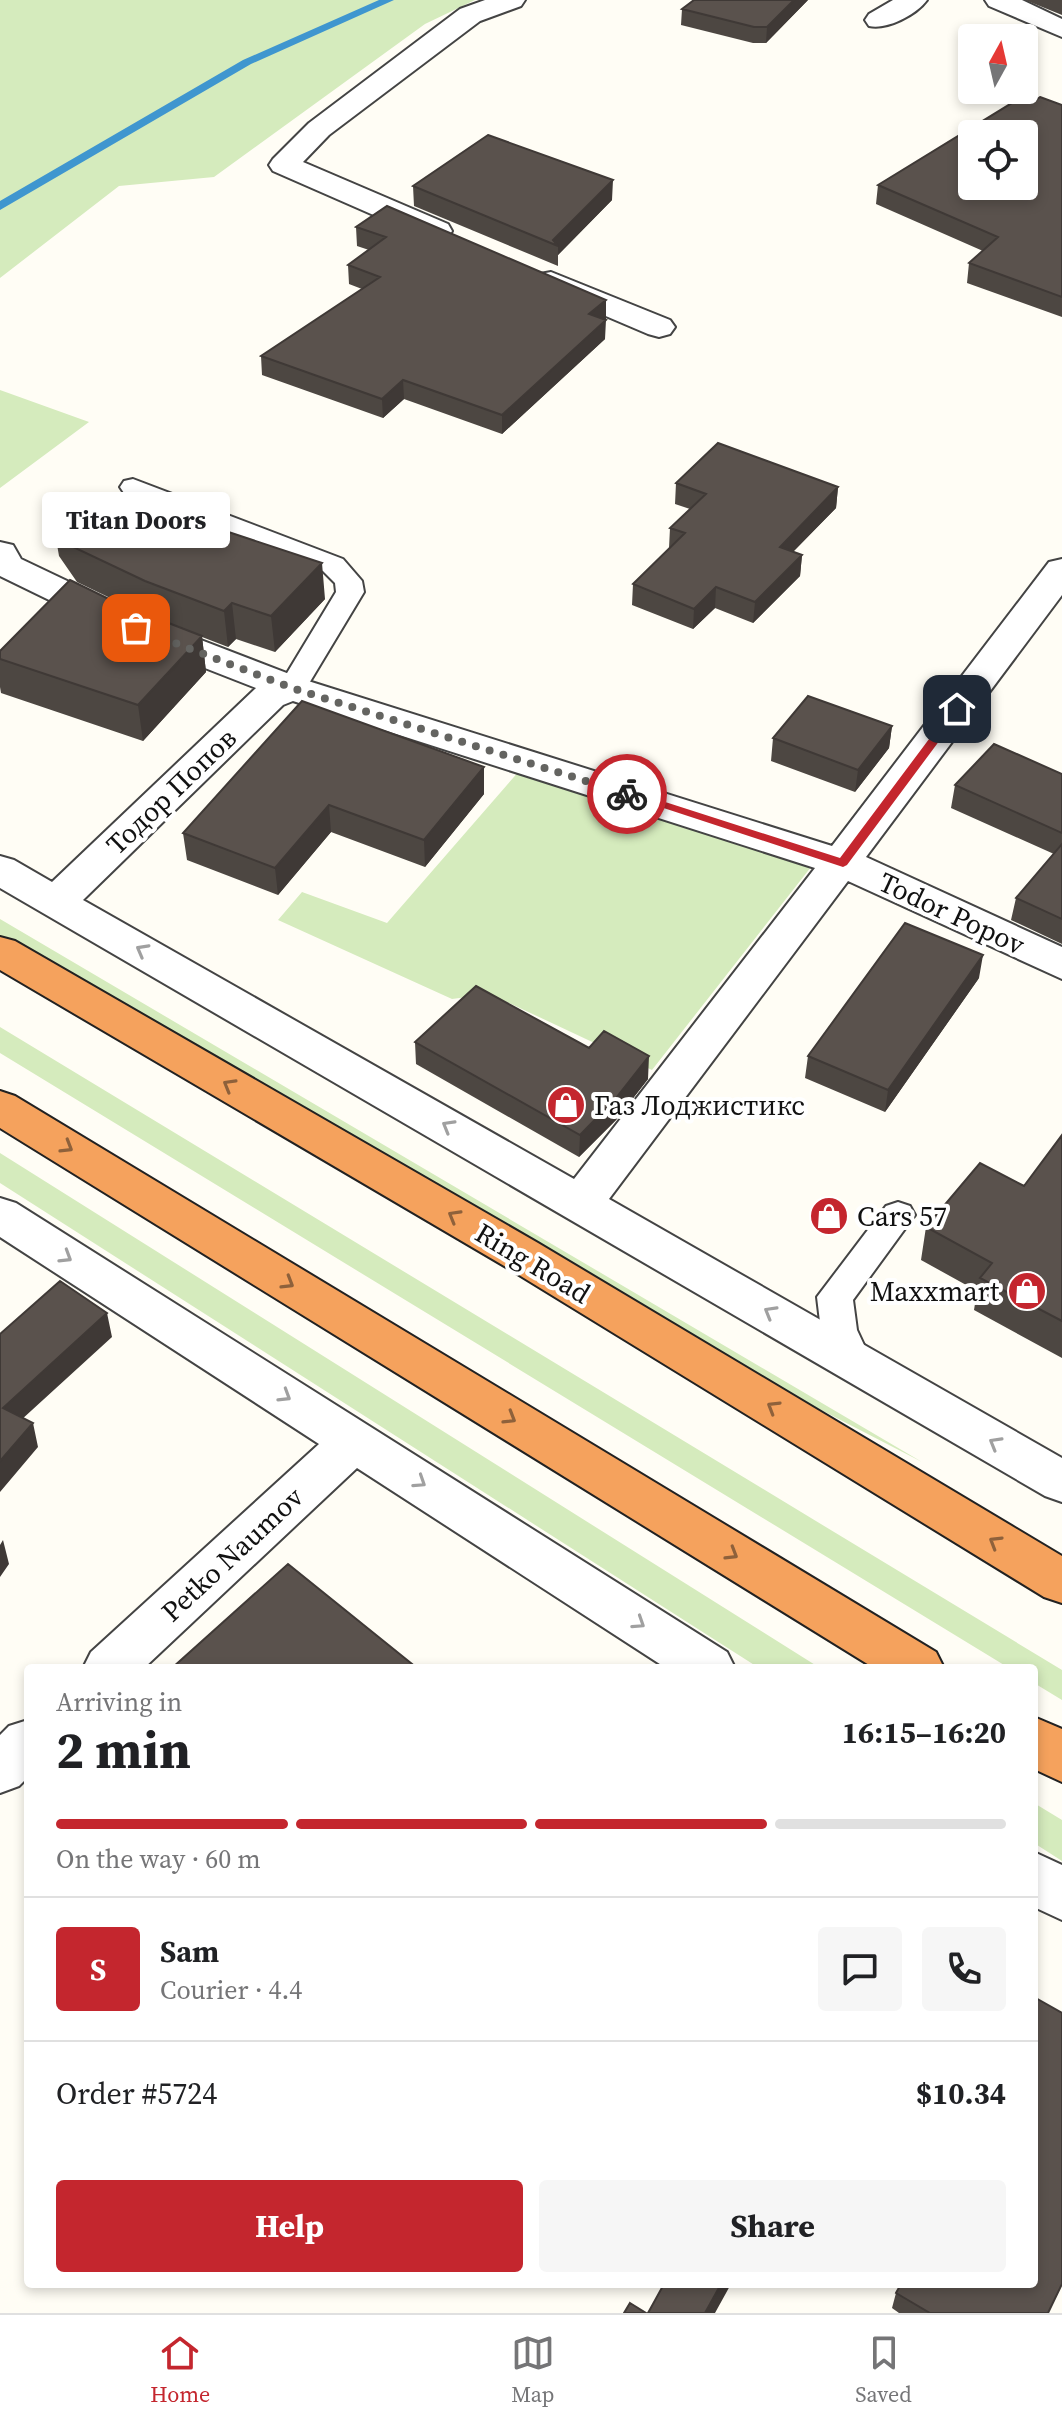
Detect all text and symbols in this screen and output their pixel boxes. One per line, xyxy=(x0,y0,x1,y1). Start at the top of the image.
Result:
north arrow xyxy=(958,24,1038,104)
map controls xyxy=(958,24,1038,200)
button: locate xyxy=(958,120,1038,200)
callout: Titan Doors xyxy=(42,492,230,548)
text: Titan Doors xyxy=(66,502,206,538)
pin xyxy=(102,594,170,662)
icon: bag xyxy=(114,606,158,650)
pin xyxy=(923,675,991,743)
icon: home xyxy=(935,687,979,731)
street label: Тодор Попов xyxy=(98,719,244,863)
courier xyxy=(587,754,667,834)
icon: bike xyxy=(605,772,649,816)
street label: Todor Popov xyxy=(873,863,1031,963)
one-way arrow xyxy=(136,944,150,960)
one-way arrow xyxy=(223,1079,238,1095)
shop icon: Газ Лоджистикс xyxy=(545,1084,587,1126)
place label: Газ Лоджистикс xyxy=(594,1086,805,1124)
one-way arrow xyxy=(442,1120,457,1136)
one-way arrow xyxy=(58,1138,73,1153)
shop icon: Cars 57 xyxy=(808,1195,850,1237)
place label: Cars 57 xyxy=(857,1197,947,1235)
one-way arrow xyxy=(448,1210,463,1226)
street label: Ring Road xyxy=(468,1214,598,1312)
one-way arrow xyxy=(57,1248,72,1263)
shop icon: Maxxmart xyxy=(1006,1270,1048,1312)
place label: Maxxmart xyxy=(870,1272,1000,1310)
one-way arrow xyxy=(280,1273,294,1288)
one-way arrow xyxy=(764,1306,779,1322)
one-way arrow xyxy=(277,1387,291,1402)
one-way arrow xyxy=(767,1401,782,1417)
one-way arrow xyxy=(501,1409,516,1424)
one-way arrow xyxy=(989,1437,1003,1453)
one-way arrow xyxy=(412,1473,426,1488)
street label: Petko Naumov xyxy=(153,1478,311,1630)
one-way arrow xyxy=(989,1536,1004,1551)
one-way arrow xyxy=(723,1544,738,1560)
one-way arrow xyxy=(630,1613,645,1628)
text: Arriving in xyxy=(56,1684,182,1720)
text: 16:15–16:20 xyxy=(842,1712,1006,1753)
text: 2 min xyxy=(56,1714,191,1785)
text: On the way · 60 m xyxy=(56,1841,261,1877)
button: chat xyxy=(818,1927,902,2011)
button: phone xyxy=(922,1927,1006,2011)
text: Sam xyxy=(160,1931,219,1972)
text: S xyxy=(90,1949,106,1990)
text: Courier · 4.4 xyxy=(160,1972,302,2008)
text: Order #5724 xyxy=(56,2073,217,2114)
text: $10.34 xyxy=(916,2073,1006,2114)
button: Help xyxy=(56,2180,523,2272)
button: Share xyxy=(539,2180,1006,2272)
tab: Home xyxy=(150,2331,210,2409)
tab: Map xyxy=(511,2331,555,2409)
tab: Saved xyxy=(855,2331,912,2409)

